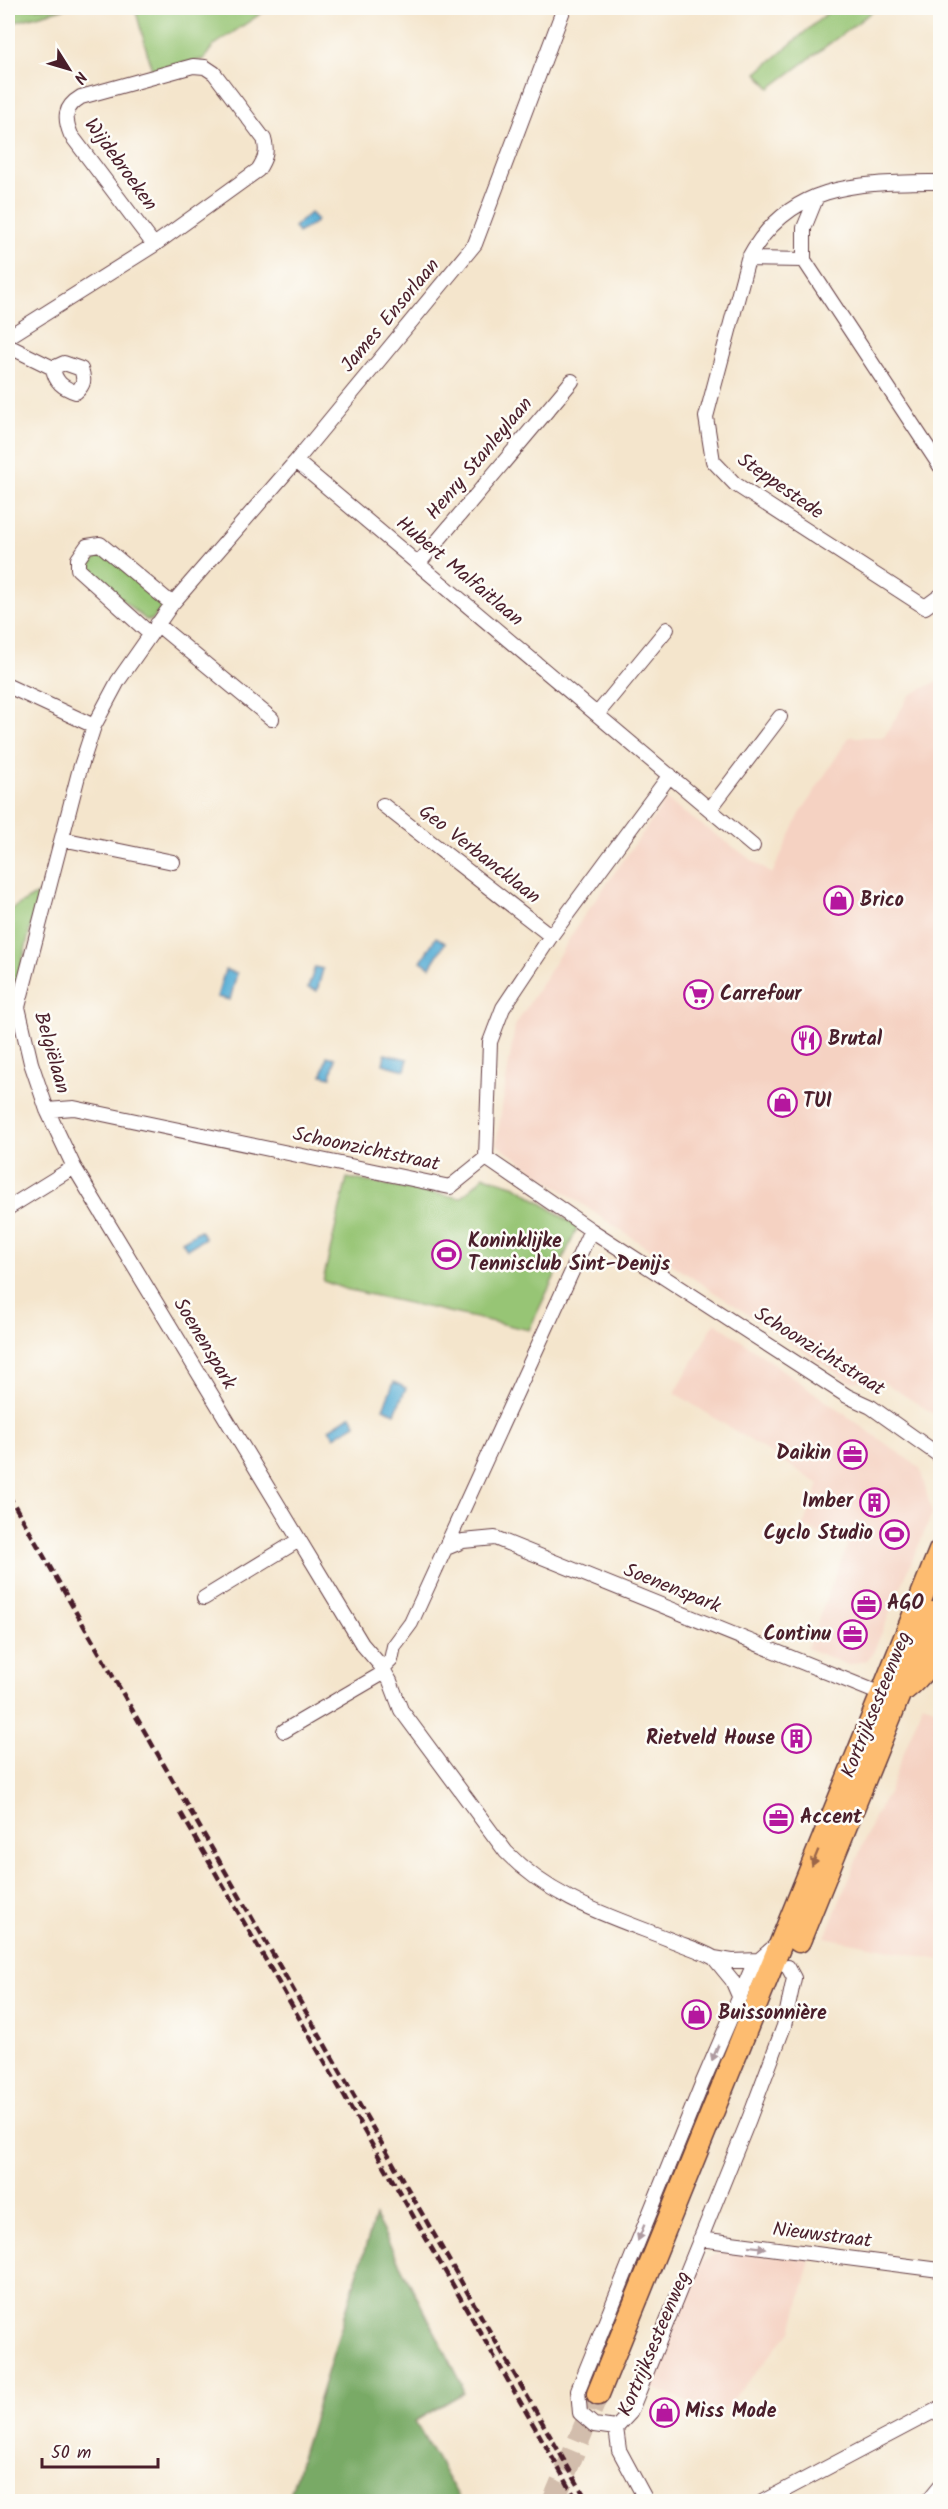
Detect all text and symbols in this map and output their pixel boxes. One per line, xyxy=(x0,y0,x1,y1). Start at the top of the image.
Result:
north arrow xyxy=(39,39,99,99)
text: N xyxy=(67,66,93,89)
street label: Wijdebroeken xyxy=(75,112,165,218)
street label: James Ensorlaan xyxy=(333,252,449,380)
street label: Henry Stanleylaan xyxy=(419,390,541,528)
street label: Steppestede xyxy=(730,445,830,529)
street label: Hubert Malfaitlaan xyxy=(388,509,530,635)
street label: Geo Verbancklaan xyxy=(411,797,547,913)
shop icon: Brico xyxy=(823,885,855,917)
place label: Brico xyxy=(860,885,904,917)
supermarket icon: Carrefour xyxy=(683,979,715,1011)
place label: Carrefour xyxy=(720,979,802,1011)
street label: Belgiëlaan xyxy=(24,1008,78,1098)
restaurant icon: Brutal xyxy=(791,1024,823,1056)
place label: Brutal xyxy=(828,1024,883,1056)
shop icon: TUI xyxy=(766,1086,798,1118)
place label: TUI xyxy=(803,1086,832,1118)
street label: Schoonzichtstraat xyxy=(290,1119,443,1181)
place label: Koninklijke Tennisclub Sint-Denijs xyxy=(468,1226,671,1281)
sports icon: Koninklijke Tennisclub Sint-Denijs xyxy=(431,1238,463,1270)
street label: Soenenspark xyxy=(164,1292,244,1397)
street label: Schoonzichtstraat xyxy=(747,1299,891,1405)
place label: Daikin xyxy=(776,1438,831,1470)
office icon: Daikin xyxy=(836,1438,868,1470)
place label: Imber xyxy=(802,1486,854,1518)
building icon: Imber xyxy=(858,1486,890,1518)
place label: Cyclo Studio xyxy=(763,1518,873,1550)
sports icon: Cyclo Studio xyxy=(878,1518,910,1550)
street label: Soenenspark xyxy=(619,1555,726,1623)
office icon: AGO xyxy=(850,1588,882,1620)
place label: AGO xyxy=(887,1588,925,1620)
place label: Continu xyxy=(763,1619,831,1651)
office icon: Continu xyxy=(836,1619,868,1651)
street label: Kortrijksesteenweg xyxy=(833,1627,921,1783)
place label: Rietveld House xyxy=(646,1723,775,1755)
building icon: Rietveld House xyxy=(780,1723,812,1755)
office icon: Accent xyxy=(763,1802,795,1834)
place label: Accent xyxy=(800,1802,863,1834)
one-way arrow xyxy=(810,1849,820,1867)
shop icon: Buissonnière xyxy=(681,1998,713,2030)
place label: Buissonnière xyxy=(718,1998,827,2030)
one-way arrow xyxy=(710,2044,720,2062)
street label: Nieuwstraat xyxy=(771,2214,874,2258)
one-way arrow xyxy=(636,2225,646,2243)
one-way arrow xyxy=(748,2243,767,2252)
street label: Kortrijksesteenweg xyxy=(610,2266,700,2422)
shop icon: Miss Mode xyxy=(648,2396,680,2428)
place label: Miss Mode xyxy=(685,2396,777,2428)
scale bar xyxy=(42,2431,158,2469)
text: 50 m xyxy=(51,2439,91,2468)

